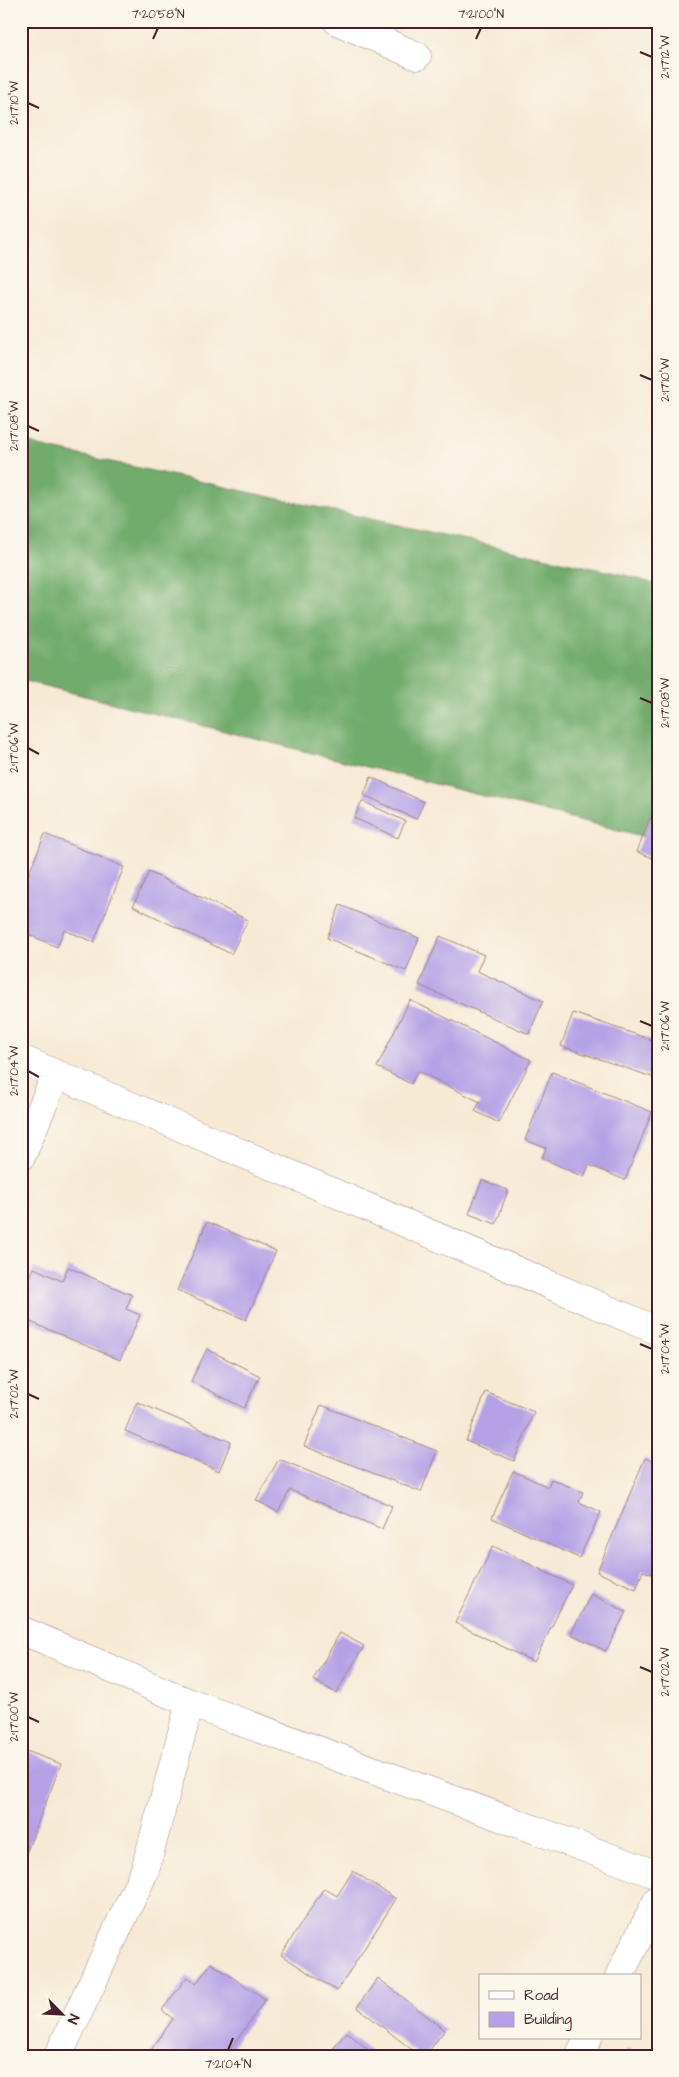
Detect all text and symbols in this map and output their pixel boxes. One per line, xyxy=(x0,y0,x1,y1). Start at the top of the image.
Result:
text: 7°20'58"N xyxy=(131,6,185,23)
text: 7°21'00"N xyxy=(458,6,504,23)
text: 2°17'12"W xyxy=(657,35,674,78)
text: 2°17'10"W xyxy=(6,80,23,125)
text: 2°17'10"W xyxy=(657,357,674,402)
text: 2°17'08"W xyxy=(6,400,23,451)
text: 2°17'08"W xyxy=(657,677,674,728)
text: 2°17'06"W xyxy=(6,723,23,773)
text: 2°17'06"W xyxy=(657,1001,674,1051)
text: 2°17'04"W xyxy=(6,1045,23,1096)
text: 2°17'04"W xyxy=(657,1323,674,1374)
text: 2°17'02"W xyxy=(6,1369,23,1418)
text: 2°17'02"W xyxy=(657,1647,674,1696)
text: 2°17'00"W xyxy=(6,1691,23,1742)
legend xyxy=(479,1974,642,2040)
text: Road xyxy=(524,1985,559,2006)
north arrow xyxy=(38,1990,88,2040)
text: Building xyxy=(524,2009,572,2031)
text: N xyxy=(62,2011,84,2027)
text: 7°21'04"N xyxy=(205,2056,252,2073)

